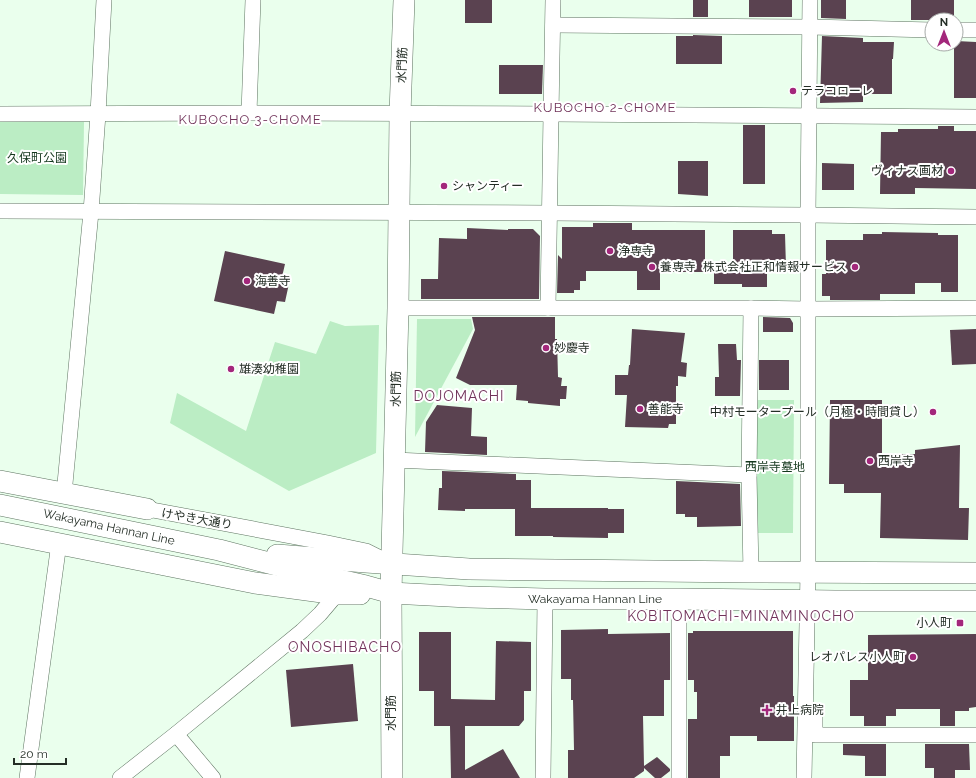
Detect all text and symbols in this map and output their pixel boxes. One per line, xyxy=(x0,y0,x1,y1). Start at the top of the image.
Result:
north arrow xyxy=(924,12,964,52)
text: N xyxy=(940,16,948,29)
street label: 水門筋 xyxy=(394,47,410,83)
place label: テラコローレ xyxy=(801,84,873,98)
marker: テラコローレ xyxy=(788,86,798,96)
district label: KUBOCHO 2-CHOME xyxy=(533,100,677,115)
district label: KUBOCHO 3-CHOME xyxy=(178,112,322,127)
park label: 久保町公園 xyxy=(7,151,67,165)
place label: ヴィナス画材 xyxy=(871,164,943,178)
marker: ヴィナス画材 xyxy=(946,166,956,176)
place label: シャンティー xyxy=(452,179,523,193)
marker: シャンティー xyxy=(439,181,449,191)
place label: 浄専寺 xyxy=(618,244,654,258)
marker: 浄専寺 xyxy=(605,246,615,256)
place label: 養専寺 xyxy=(660,260,696,274)
place label: 株式会社正和情報サービス xyxy=(703,260,847,274)
marker: 養専寺 xyxy=(647,262,657,272)
marker: 株式会社正和情報サービス xyxy=(850,262,860,272)
place label: 海善寺 xyxy=(255,274,291,288)
marker: 海善寺 xyxy=(242,276,252,286)
place label: 妙慶寺 xyxy=(554,341,590,355)
marker: 妙慶寺 xyxy=(541,343,551,353)
place label: 雄湊幼稚園 xyxy=(239,362,299,376)
marker: 雄湊幼稚園 xyxy=(226,364,236,374)
street label: 水門筋 xyxy=(389,371,403,407)
district label: DOJOMACHI xyxy=(413,388,505,404)
place label: 善能寺 xyxy=(648,402,684,416)
marker: 善能寺 xyxy=(635,404,645,414)
place label: 中村モータープール（月極・時間貸し） xyxy=(710,405,925,419)
marker: 中村モータープール（月極・時間貸し） xyxy=(928,407,938,417)
place label: 西岸寺 xyxy=(878,454,914,468)
marker: 西岸寺 xyxy=(865,456,875,466)
park label: 西岸寺墓地 xyxy=(745,460,805,474)
street label: Wakayama Hannan Line xyxy=(42,506,176,548)
street label: けやき大通り xyxy=(160,506,234,532)
street label: Wakayama Hannan Line xyxy=(528,592,662,606)
district label: KOBITOMACHI-MINAMINOCHO xyxy=(627,608,855,624)
place label: 小人町 xyxy=(916,616,952,630)
marker: 小人町 xyxy=(955,618,965,628)
district label: ONOSHIBACHO xyxy=(288,639,402,655)
place label: レオパレス小人町 xyxy=(809,650,905,664)
marker: レオパレス小人町 xyxy=(908,652,918,662)
street label: 水門筋 xyxy=(384,695,398,731)
place label: 井上病院 xyxy=(776,703,824,717)
marker: 井上病院 xyxy=(761,704,773,716)
scale bar xyxy=(14,740,66,766)
text: 20 m xyxy=(20,747,48,761)

